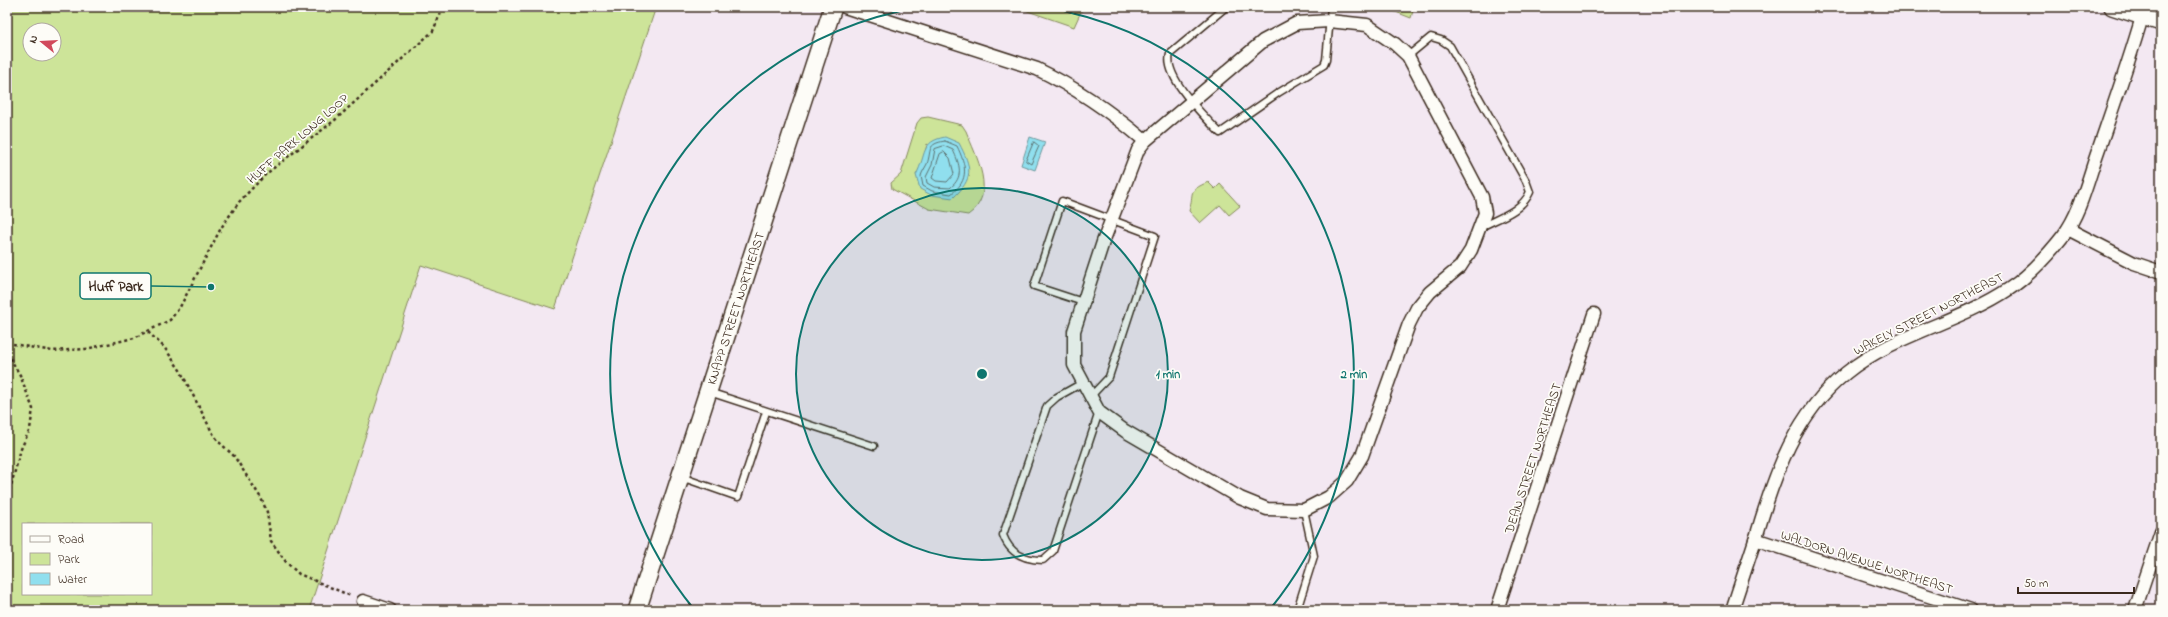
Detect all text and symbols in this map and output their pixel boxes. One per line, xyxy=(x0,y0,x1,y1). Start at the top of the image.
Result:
north arrow xyxy=(22,22,62,62)
text: N xyxy=(25,33,42,45)
street label: HUFF PARK LONG LOOP xyxy=(243,89,353,189)
street label: KNAPP STREET NORTHEAST xyxy=(703,229,770,387)
street label: WAKELY STREET NORTHEAST xyxy=(1850,268,2008,361)
callout: Huff Park xyxy=(80,273,151,299)
text: Huff Park xyxy=(89,277,144,298)
text: 1 min xyxy=(1156,366,1180,384)
text: 2 min xyxy=(1340,366,1367,384)
centre of rings xyxy=(975,367,989,381)
street label: DEAN STREET NORTHEAST xyxy=(1500,380,1567,537)
legend xyxy=(22,523,152,595)
street label: WALDORN AVENUE NORTHEAST xyxy=(1778,526,1956,599)
text: Road xyxy=(58,531,84,549)
text: Park xyxy=(58,551,80,569)
scale bar xyxy=(2018,569,2134,595)
text: Water xyxy=(58,571,87,589)
text: 50 m xyxy=(2024,575,2048,593)

